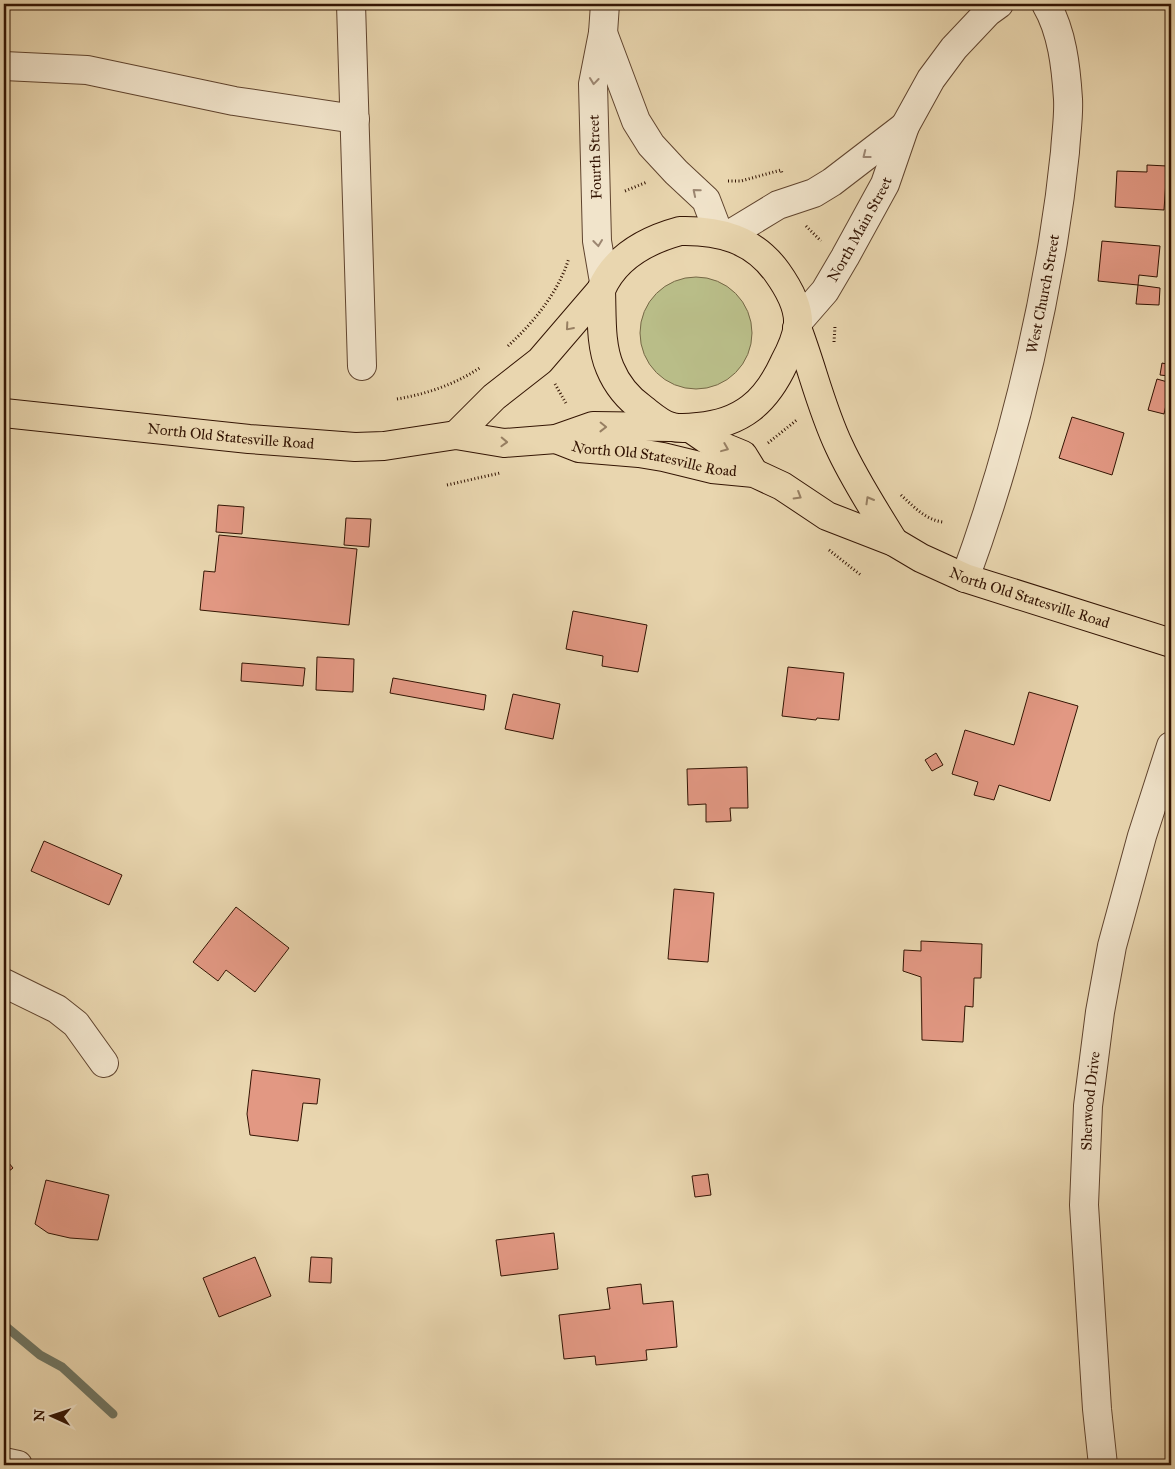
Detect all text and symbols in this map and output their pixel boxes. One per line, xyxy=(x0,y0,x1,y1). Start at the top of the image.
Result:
one-way arrow xyxy=(589,78,600,86)
street label: Fourth Street xyxy=(585,114,605,200)
one-way arrow xyxy=(863,150,872,158)
street label: North Main Street xyxy=(823,174,896,285)
one-way arrow xyxy=(693,188,702,197)
street label: West Church Street xyxy=(1022,232,1063,355)
one-way arrow xyxy=(592,240,603,248)
one-way arrow xyxy=(566,321,575,330)
street label: North Old Statesville Road xyxy=(147,419,315,453)
one-way arrow xyxy=(599,421,607,432)
one-way arrow xyxy=(500,436,508,447)
street label: North Old Statesville Road xyxy=(569,437,738,480)
one-way arrow xyxy=(720,441,729,452)
one-way arrow xyxy=(792,489,801,499)
one-way arrow xyxy=(866,496,876,505)
street label: North Old Statesville Road xyxy=(947,563,1112,632)
street label: Sherwood Drive xyxy=(1077,1050,1104,1151)
north arrow xyxy=(28,1392,78,1442)
text: N xyxy=(31,1409,48,1422)

